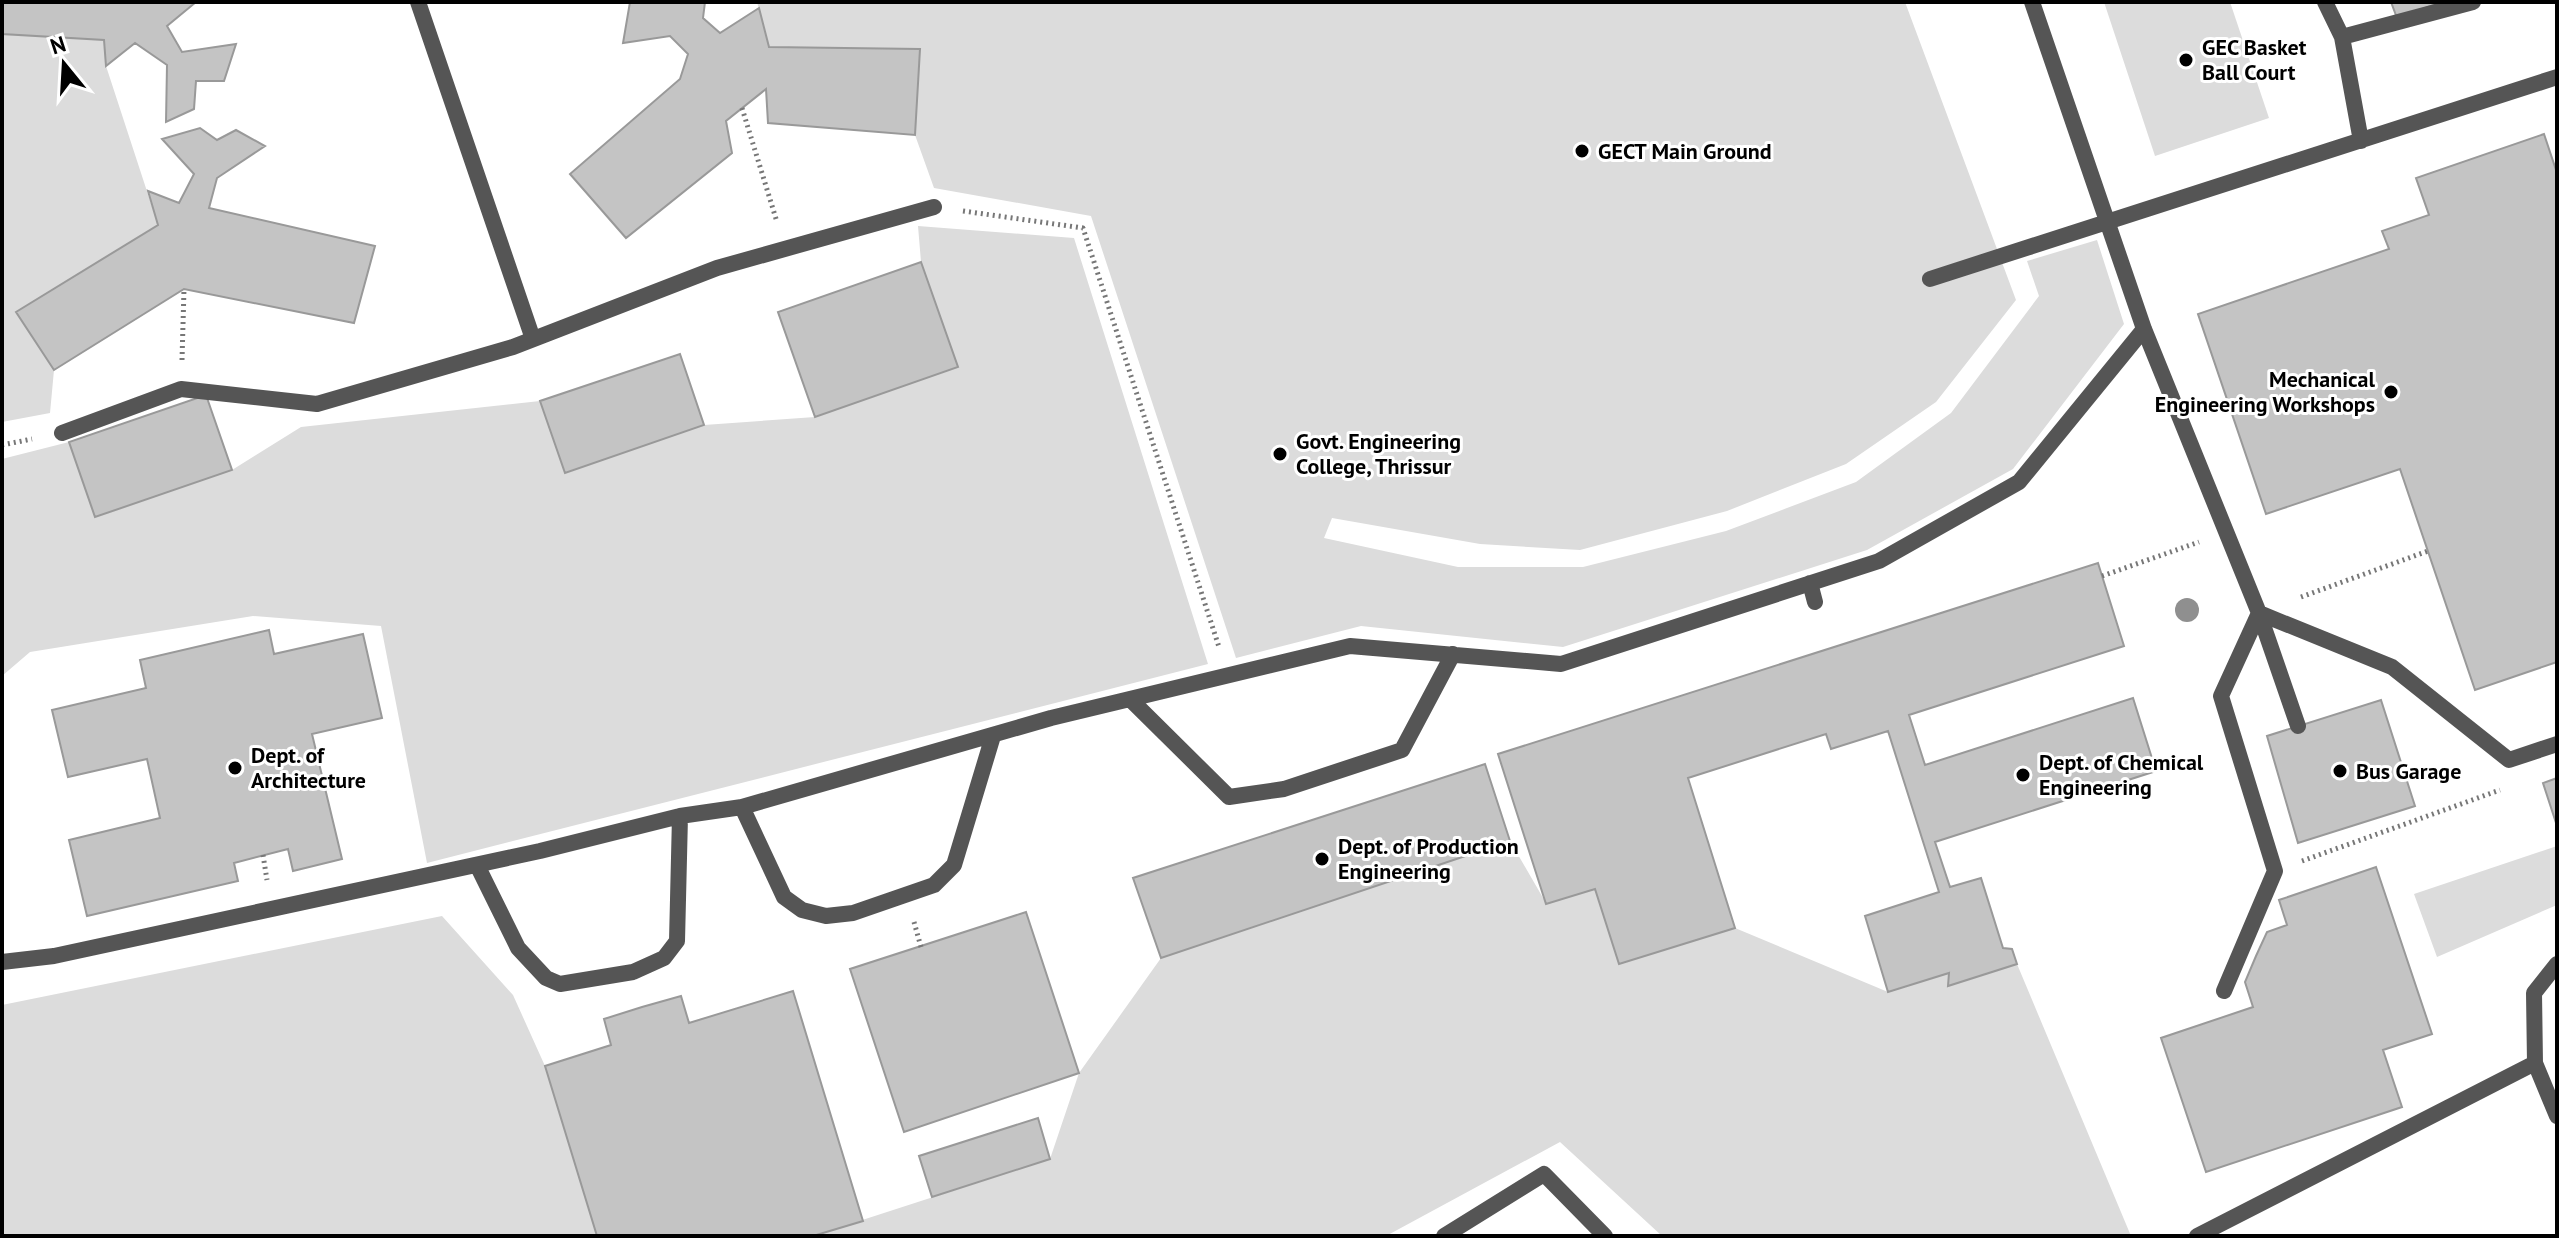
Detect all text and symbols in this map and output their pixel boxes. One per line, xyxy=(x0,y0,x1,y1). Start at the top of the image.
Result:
north arrow xyxy=(24,24,104,104)
text: N xyxy=(47,29,69,61)
place label: GEC Basket Ball Court xyxy=(2202,33,2307,86)
marker: GEC Basket Ball Court xyxy=(2177,51,2195,69)
place label: GECT Main Ground xyxy=(1598,137,1772,165)
marker: GECT Main Ground xyxy=(1573,142,1591,160)
place label: Mechanical Engineering Workshops xyxy=(2155,365,2376,418)
marker: Mechanical Engineering Workshops xyxy=(2382,383,2400,401)
place label: Govt. Engineering College, Thrissur xyxy=(1296,427,1461,480)
marker: Govt. Engineering College, Thrissur xyxy=(1271,445,1289,463)
place label: Dept. of Architecture xyxy=(251,741,366,794)
place label: Dept. of Chemical Engineering xyxy=(2039,748,2204,801)
place label: Bus Garage xyxy=(2356,757,2461,785)
marker: Dept. of Architecture xyxy=(226,759,244,777)
marker: Bus Garage xyxy=(2331,762,2349,780)
marker: Dept. of Chemical Engineering xyxy=(2014,766,2032,784)
place label: Dept. of Production Engineering xyxy=(1338,832,1519,885)
marker: Dept. of Production Engineering xyxy=(1313,850,1331,868)

